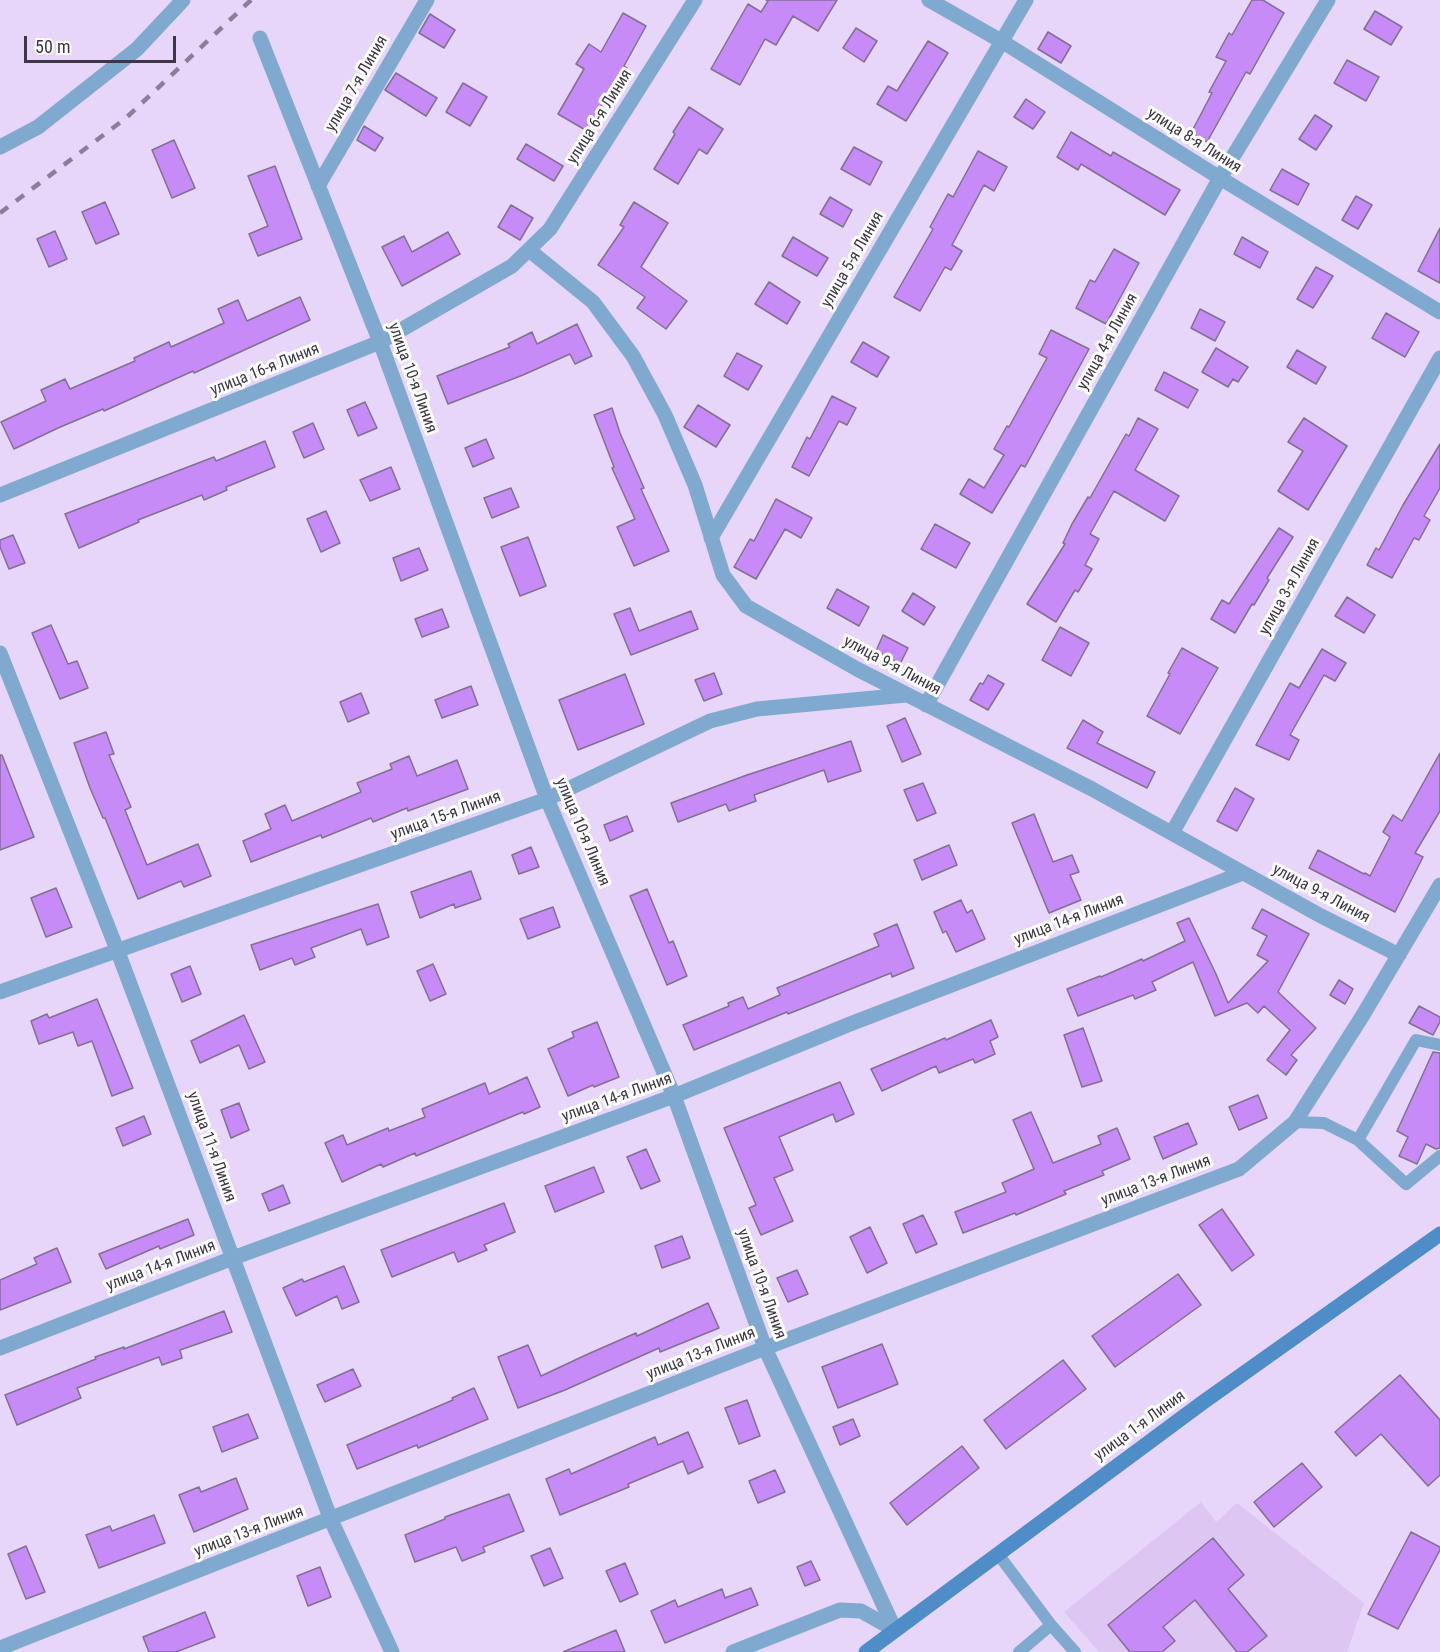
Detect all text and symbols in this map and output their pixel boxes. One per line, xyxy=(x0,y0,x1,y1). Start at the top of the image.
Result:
scale bar xyxy=(27,24,178,62)
street label: улица 7-я Линия xyxy=(322,33,392,135)
text: 50 m xyxy=(35,36,70,57)
street label: улица 6-я Линия xyxy=(563,66,637,168)
street label: улица 8-я Линия xyxy=(1143,104,1245,178)
street label: улица 5-я Линия xyxy=(818,209,888,311)
street label: улица 4-я Линия xyxy=(1074,290,1142,394)
street label: улица 10-я Линия xyxy=(383,320,441,436)
street label: улица 16-я Линия xyxy=(208,339,322,401)
street label: улица 3-я Линия xyxy=(1256,535,1324,639)
street label: улица 9-я Линия xyxy=(840,632,944,700)
street label: улица 10-я Линия xyxy=(551,775,613,889)
street label: улица 15-я Линия xyxy=(388,787,504,845)
street label: улица 9-я Линия xyxy=(1269,860,1373,928)
street label: улица 14-я Линия xyxy=(1012,890,1126,950)
street label: улица 14-я Линия xyxy=(559,1069,675,1127)
street label: улица 11-я Линия xyxy=(182,1089,240,1205)
street label: улица 13-я Линия xyxy=(1099,1151,1213,1211)
street label: улица 10-я Линия xyxy=(732,1226,790,1342)
street label: улица 14-я Линия xyxy=(104,1236,218,1296)
street label: улица 13-я Линия xyxy=(644,1323,758,1385)
street label: улица 1-я Линия xyxy=(1091,1387,1189,1465)
street label: улица 13-я Линия xyxy=(192,1502,306,1562)

